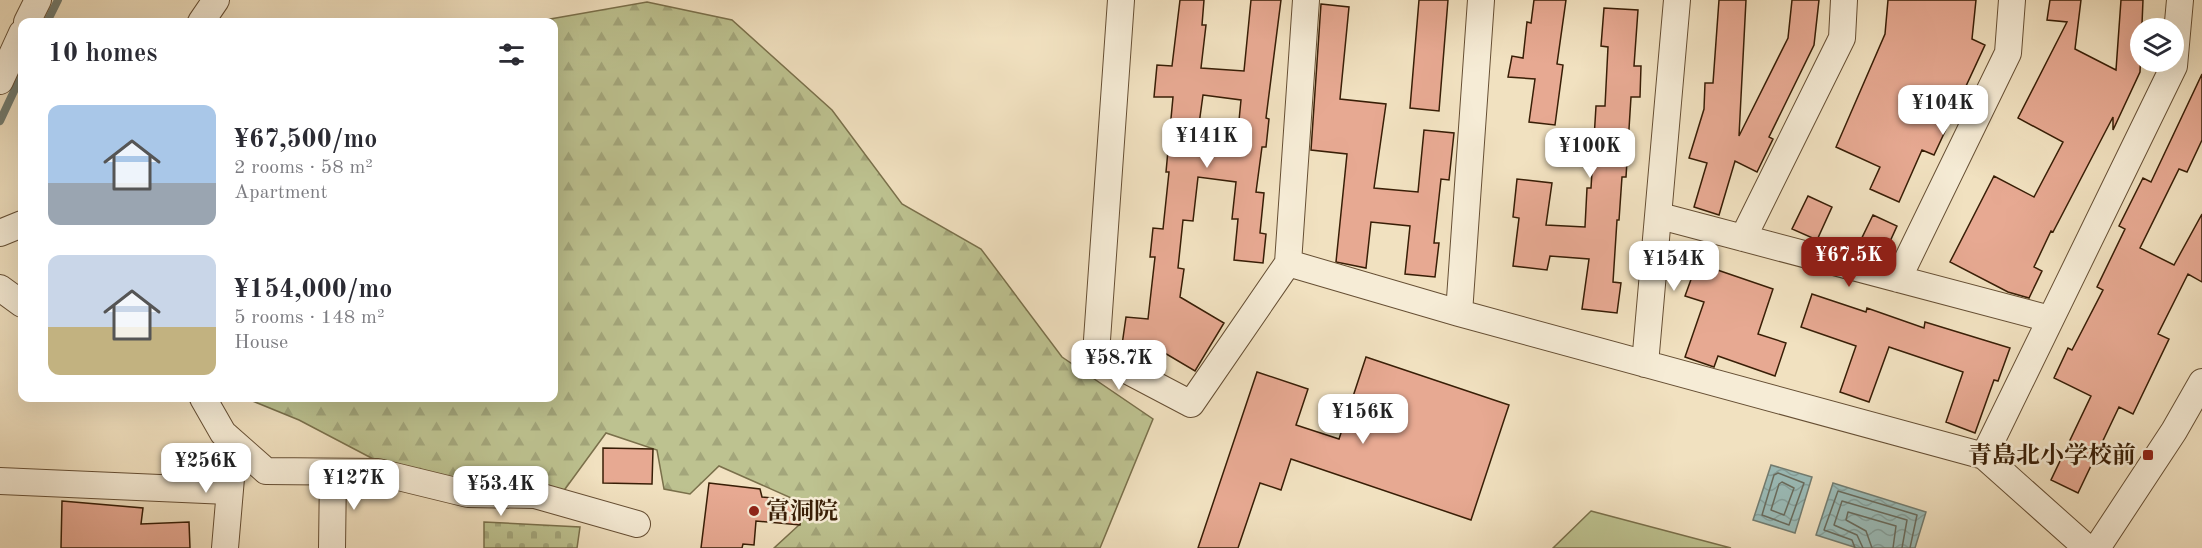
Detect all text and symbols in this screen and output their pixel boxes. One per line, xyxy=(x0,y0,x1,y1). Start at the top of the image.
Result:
map controls xyxy=(2130,18,2184,72)
button: layers xyxy=(2130,18,2184,72)
icon: filters xyxy=(495,38,528,71)
text: 10 homes xyxy=(48,41,157,67)
pin: ¥104K xyxy=(1901,85,1985,136)
text: ¥104K xyxy=(1912,94,1974,114)
pin: ¥141K xyxy=(1165,118,1249,169)
text: ¥67,500/mo xyxy=(234,127,377,153)
text: ¥141K xyxy=(1176,127,1238,147)
pin: ¥100K xyxy=(1548,128,1632,179)
icon: home xyxy=(96,129,168,201)
text: ¥100K xyxy=(1559,137,1621,157)
text: 2 rooms · 58 m² xyxy=(234,158,373,178)
text: Apartment xyxy=(234,183,328,203)
pin: ¥67.5K xyxy=(1800,237,1898,288)
pin: ¥154K xyxy=(1632,241,1716,292)
text: ¥67.5K xyxy=(1815,246,1883,266)
text: ¥154K xyxy=(1643,250,1705,270)
text: ¥154,000/mo xyxy=(234,277,392,303)
icon: home xyxy=(96,279,168,351)
text: 5 rooms · 148 m² xyxy=(234,308,384,328)
text: House xyxy=(234,333,288,353)
pin: ¥58.7K xyxy=(1070,340,1168,391)
text: ¥58.7K xyxy=(1085,349,1153,369)
pin: ¥156K xyxy=(1321,394,1405,445)
text: ¥156K xyxy=(1332,403,1394,423)
place label: 青島北小学校前 xyxy=(1968,442,2136,469)
pin: ¥256K xyxy=(164,443,248,494)
marker: 青島北小学校前 xyxy=(2141,448,2155,462)
text: ¥256K xyxy=(175,452,237,472)
pin: ¥127K xyxy=(312,460,396,511)
pin: ¥53.4K xyxy=(452,466,550,517)
text: ¥127K xyxy=(323,469,385,489)
text: ¥53.4K xyxy=(467,475,535,495)
place label: 富洞院 xyxy=(766,498,838,525)
marker: 富洞院 xyxy=(747,504,761,518)

